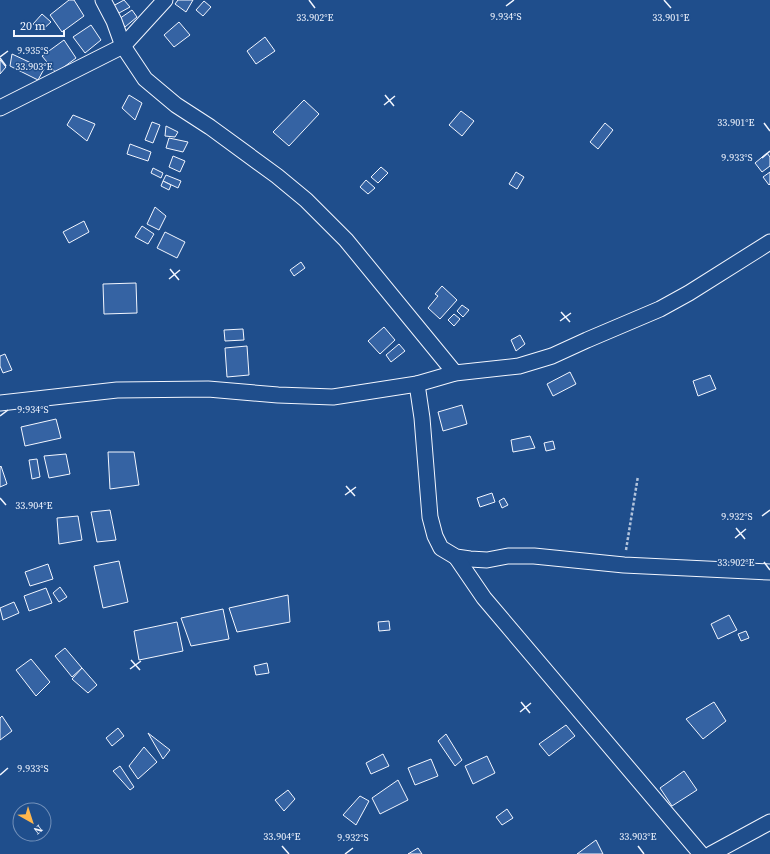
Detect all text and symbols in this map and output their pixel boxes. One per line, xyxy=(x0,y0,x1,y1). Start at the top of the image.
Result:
text: 9.934°S xyxy=(490,10,522,23)
text: 33.902°E xyxy=(296,11,334,24)
text: 33.901°E xyxy=(652,11,690,24)
scale bar xyxy=(14,12,64,38)
text: 20 m xyxy=(20,18,46,34)
text: 9.935°S xyxy=(17,44,49,57)
text: 33.903°E xyxy=(15,60,53,73)
text: 33.901°E xyxy=(717,116,755,129)
text: 9.933°S xyxy=(721,151,753,164)
text: 9.934°S xyxy=(17,403,49,416)
text: 33.904°E xyxy=(15,499,53,512)
text: 9.932°S xyxy=(721,510,753,523)
text: 33.902°E xyxy=(717,556,755,569)
text: 9.933°S xyxy=(17,762,49,775)
north arrow xyxy=(12,802,52,842)
text: N xyxy=(30,821,46,838)
text: 33.904°E xyxy=(263,830,301,843)
text: 33.903°E xyxy=(619,830,657,843)
text: 9.932°S xyxy=(337,831,369,844)

